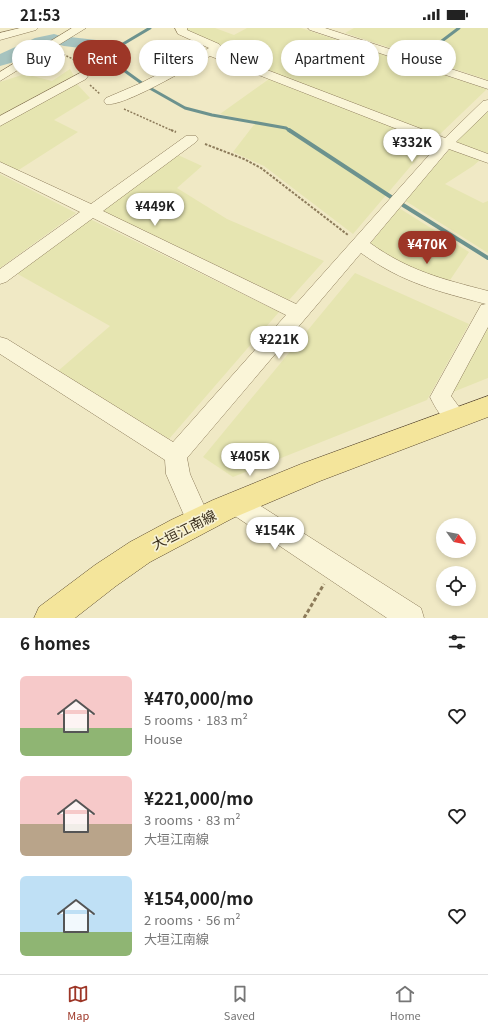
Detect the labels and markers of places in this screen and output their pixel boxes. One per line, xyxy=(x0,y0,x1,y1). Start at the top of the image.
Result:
pin: ¥332K xyxy=(384,129,440,163)
pin: ¥449K xyxy=(127,193,183,227)
pin: ¥470K xyxy=(399,231,455,265)
pin: ¥221K xyxy=(251,326,307,360)
pin: ¥405K xyxy=(222,443,278,477)
pin: ¥154K xyxy=(247,517,303,551)

